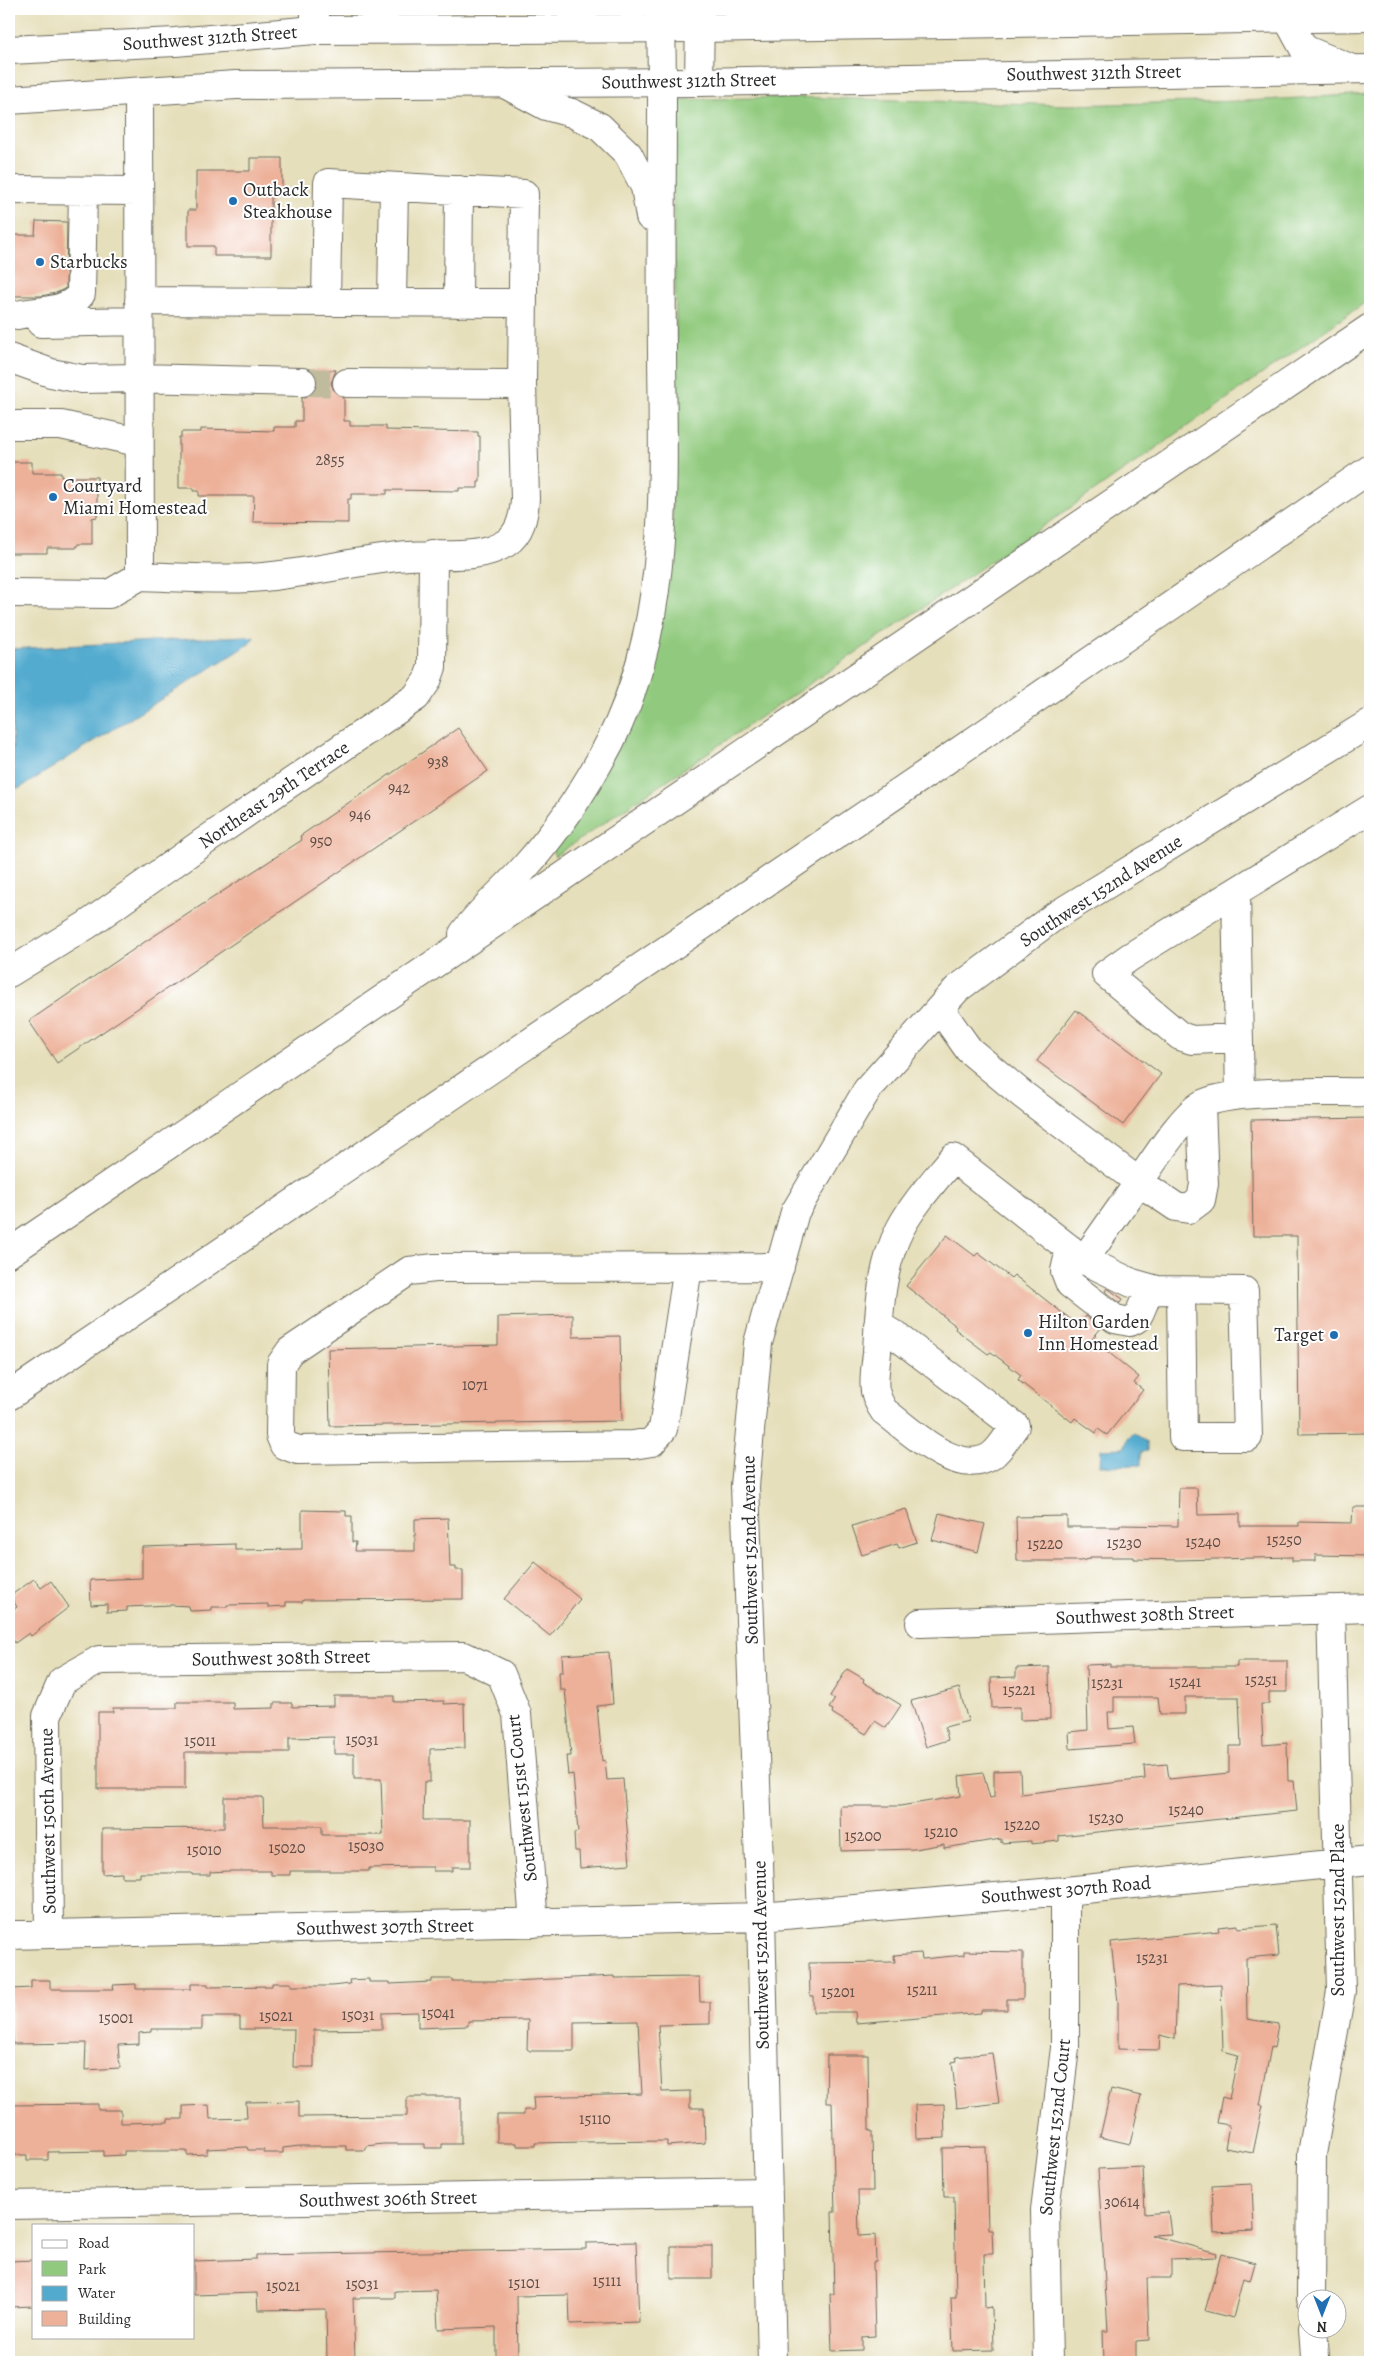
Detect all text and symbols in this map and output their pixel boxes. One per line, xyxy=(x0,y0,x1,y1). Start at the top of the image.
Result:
street label: Southwest 312th Street xyxy=(122,19,298,57)
street label: Southwest 312th Street xyxy=(1006,58,1182,88)
street label: Southwest 312th Street xyxy=(601,66,777,96)
place label: Outback Steakhouse xyxy=(243,177,332,225)
marker: Outback Steakhouse xyxy=(227,195,239,207)
place label: Starbucks xyxy=(50,249,128,275)
marker: Starbucks xyxy=(34,256,46,268)
house number: 2855 xyxy=(315,449,345,471)
place label: Courtyard Miami Homestead xyxy=(63,473,208,521)
marker: Courtyard Miami Homestead xyxy=(47,491,59,503)
street label: Northeast 29th Terrace xyxy=(194,735,354,855)
house number: 938 xyxy=(427,751,449,773)
house number: 942 xyxy=(388,777,410,799)
house number: 946 xyxy=(349,804,371,826)
street label: Southwest 152nd Avenue xyxy=(1014,829,1188,953)
house number: 950 xyxy=(310,830,332,852)
place label: Hilton Garden Inn Homestead xyxy=(1038,1309,1159,1357)
place label: Target xyxy=(1274,1322,1324,1348)
marker: Hilton Garden Inn Homestead xyxy=(1022,1327,1034,1339)
marker: Target xyxy=(1328,1329,1340,1341)
house number: 1071 xyxy=(462,1374,489,1396)
street label: Southwest 152nd Avenue xyxy=(735,1455,765,1645)
house number: 15250 xyxy=(1266,1529,1302,1551)
house number: 15240 xyxy=(1185,1531,1221,1553)
house number: 15230 xyxy=(1106,1532,1142,1554)
house number: 15220 xyxy=(1027,1533,1063,1555)
street label: Southwest 308th Street xyxy=(1055,1599,1235,1631)
street label: Southwest 308th Street xyxy=(191,1643,371,1673)
house number: 15251 xyxy=(1245,1669,1278,1691)
house number: 15241 xyxy=(1169,1671,1202,1693)
house number: 15231 xyxy=(1091,1672,1124,1694)
house number: 15221 xyxy=(1002,1679,1036,1701)
street label: Southwest 151st Court xyxy=(500,1713,544,1883)
street label: Southwest 150th Avenue xyxy=(33,1728,63,1914)
house number: 15031 xyxy=(345,1729,379,1751)
house number: 15011 xyxy=(184,1730,216,1752)
house number: 15240 xyxy=(1168,1799,1204,1821)
house number: 15230 xyxy=(1088,1807,1124,1829)
house number: 15220 xyxy=(1004,1814,1040,1836)
house number: 15210 xyxy=(924,1821,958,1843)
street label: Southwest 152nd Place xyxy=(1325,1823,1351,1997)
house number: 15200 xyxy=(844,1825,882,1847)
house number: 15030 xyxy=(348,1835,384,1857)
house number: 15020 xyxy=(268,1837,306,1859)
house number: 15010 xyxy=(187,1839,221,1861)
street label: Southwest 152nd Avenue xyxy=(746,1860,776,2050)
street label: Southwest 307th Road xyxy=(980,1870,1153,1910)
street label: Southwest 307th Street xyxy=(296,1912,474,1942)
house number: 15231 xyxy=(1136,1947,1169,1969)
house number: 15211 xyxy=(907,1979,938,2001)
house number: 15201 xyxy=(821,1981,856,2003)
house number: 15041 xyxy=(421,2002,455,2024)
house number: 15031 xyxy=(341,2004,375,2026)
house number: 15021 xyxy=(259,2005,294,2027)
house number: 15001 xyxy=(99,2007,134,2029)
street label: Southwest 152nd Court xyxy=(1033,2037,1077,2217)
house number: 15110 xyxy=(579,2108,611,2130)
street label: Southwest 306th Street xyxy=(299,2184,477,2214)
house number: 30614 xyxy=(1104,2191,1140,2213)
legend xyxy=(32,2224,195,2338)
text: Road xyxy=(78,2233,110,2253)
text: Park xyxy=(78,2259,107,2279)
house number: 15111 xyxy=(593,2270,622,2292)
house number: 15101 xyxy=(508,2272,540,2294)
house number: 15031 xyxy=(345,2273,379,2295)
house number: 15021 xyxy=(266,2275,301,2297)
text: Water xyxy=(77,2283,115,2303)
north arrow xyxy=(1296,2288,1346,2338)
text: Building xyxy=(78,2309,131,2329)
text: N xyxy=(1317,2317,1327,2336)

